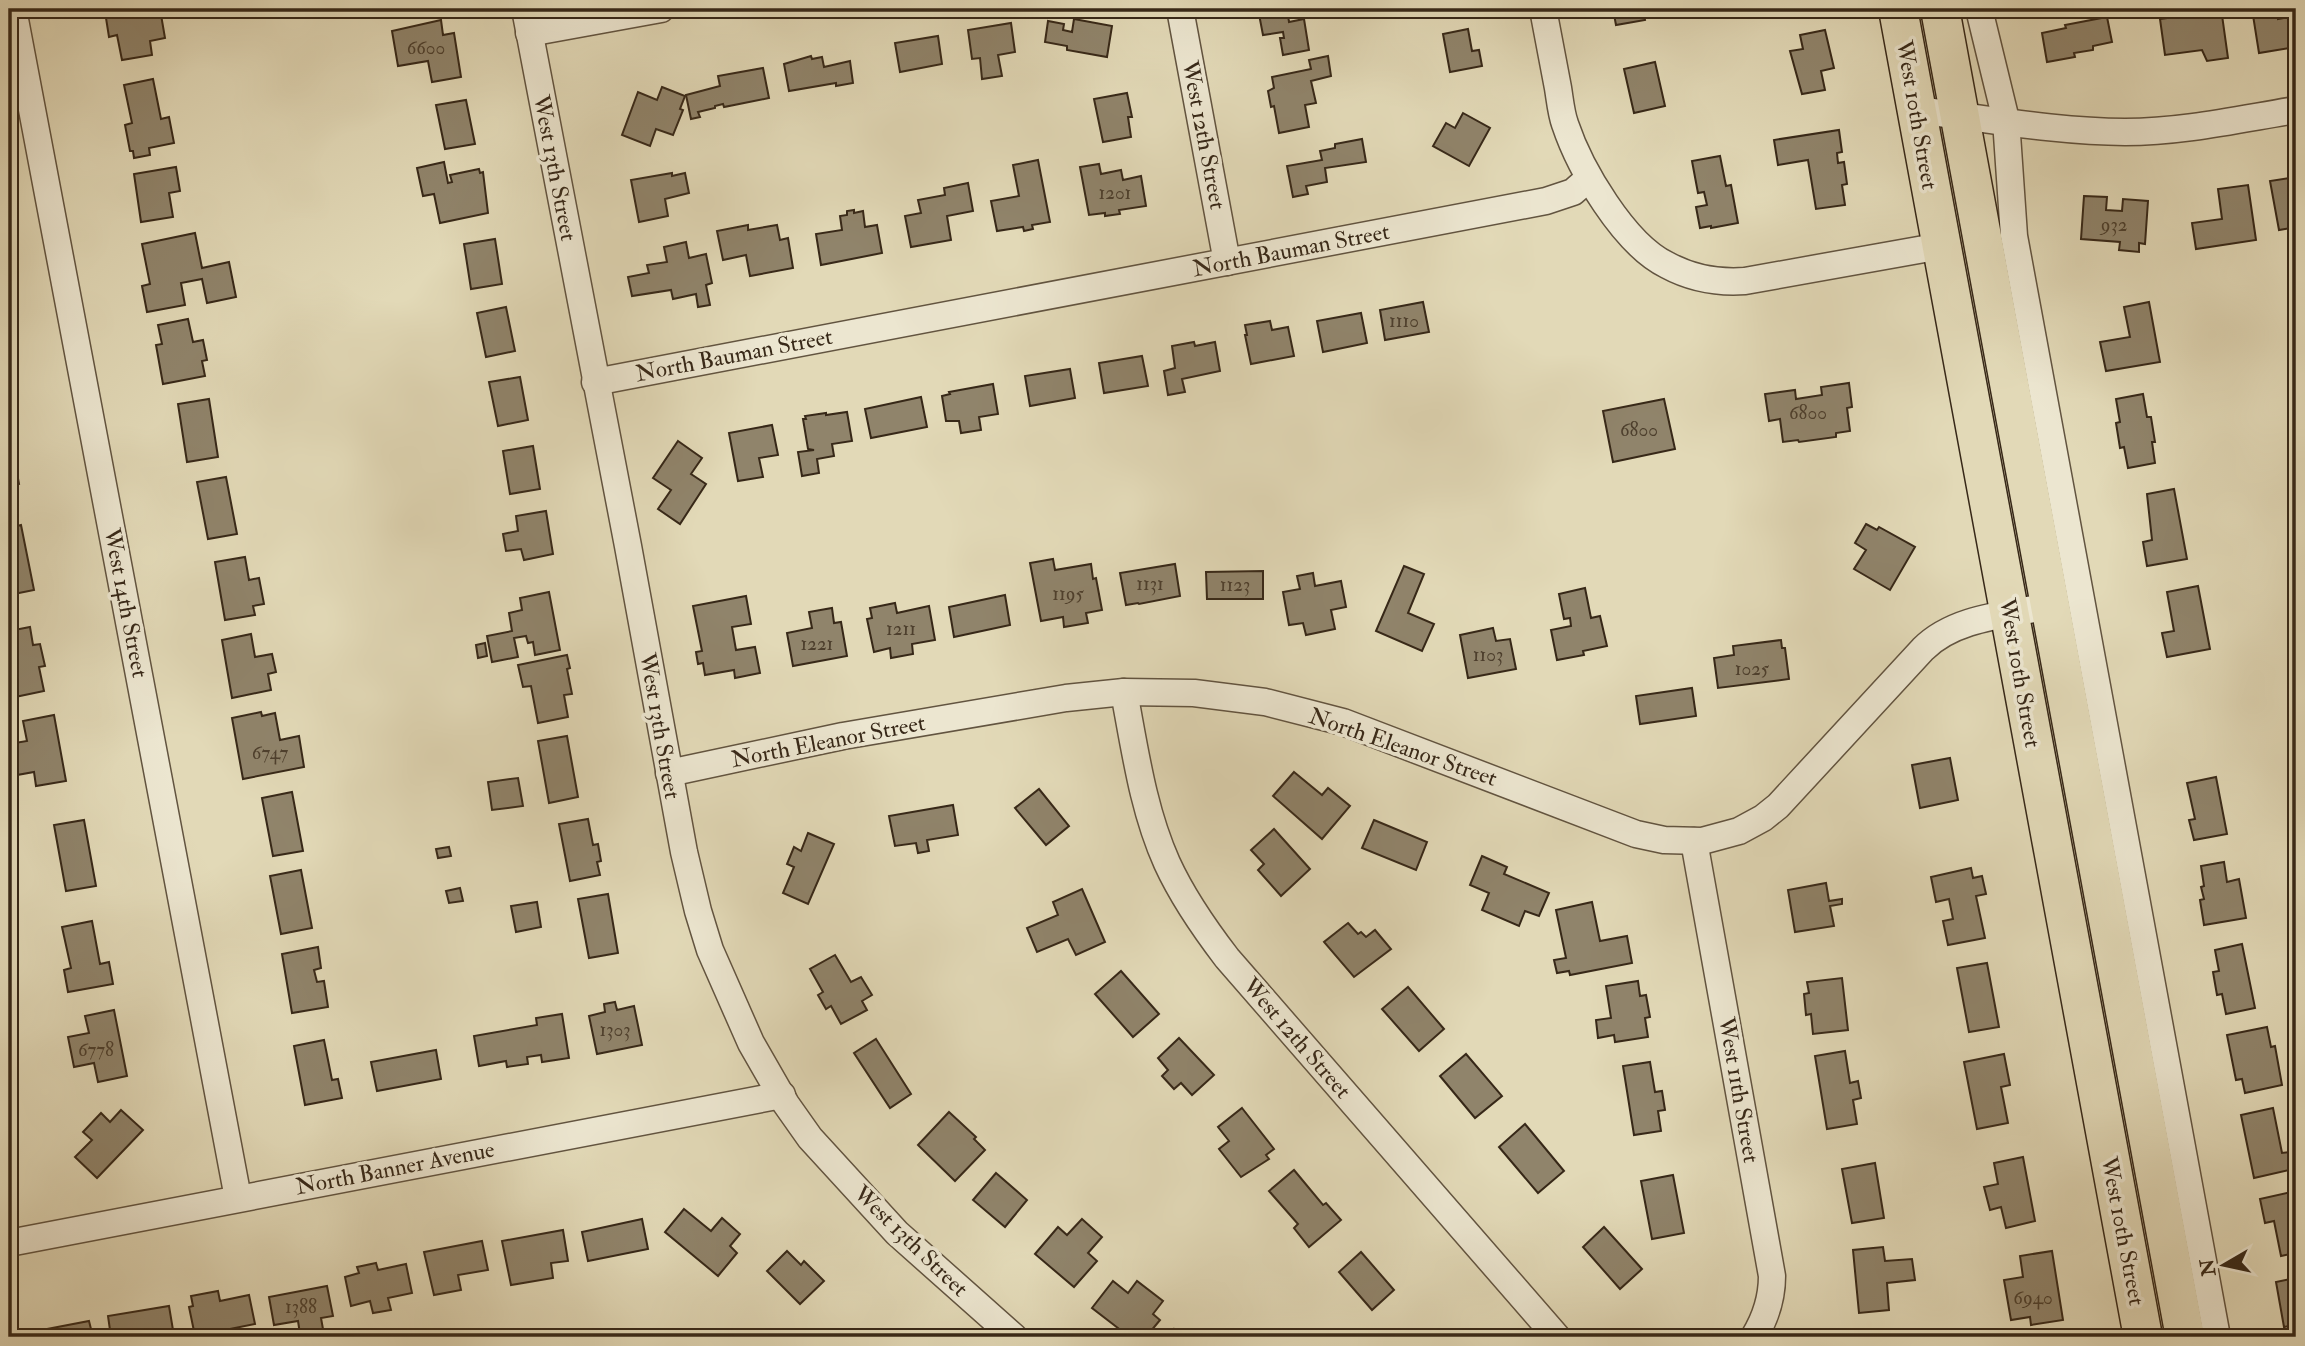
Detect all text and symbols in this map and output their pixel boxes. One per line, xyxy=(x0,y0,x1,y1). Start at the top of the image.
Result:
house number: 6600 xyxy=(407,36,445,60)
street label: West 10th Street xyxy=(1889,37,1944,192)
street label: West 12th Street xyxy=(1175,57,1233,212)
street label: West 13th Street xyxy=(526,92,583,243)
house number: 1201 xyxy=(1099,181,1131,205)
house number: 932 xyxy=(2099,213,2127,237)
street label: North Bauman Street xyxy=(1190,217,1392,283)
house number: 1110 xyxy=(1389,309,1419,333)
street label: North Bauman Street xyxy=(633,322,835,388)
house number: 6800 xyxy=(1789,401,1827,425)
house number: 6800 xyxy=(1620,418,1658,442)
street label: West 14th Street xyxy=(97,525,155,680)
house number: 1131 xyxy=(1136,572,1164,596)
house number: 1123 xyxy=(1220,573,1250,597)
house number: 1195 xyxy=(1052,582,1084,606)
street label: West 10th Street xyxy=(1992,595,2047,750)
house number: 1211 xyxy=(886,617,916,641)
house number: 1221 xyxy=(801,632,833,656)
house number: 1103 xyxy=(1473,643,1503,667)
street label: West 13th Street xyxy=(633,650,687,801)
house number: 1025 xyxy=(1735,657,1770,681)
street label: North Eleanor Street xyxy=(1305,701,1501,793)
street label: North Eleanor Street xyxy=(728,708,928,774)
house number: 6747 xyxy=(252,741,288,765)
street label: West 12th Street xyxy=(1236,971,1357,1104)
street label: West 11th Street xyxy=(1712,1014,1766,1165)
house number: 1303 xyxy=(599,1018,631,1042)
house number: 6778 xyxy=(78,1038,114,1062)
street label: North Banner Avenue xyxy=(293,1134,497,1201)
street label: West 10th Street xyxy=(2094,1153,2152,1308)
street label: West 13th Street xyxy=(847,1178,974,1303)
north arrow xyxy=(2190,1230,2260,1300)
text: N xyxy=(2195,1256,2222,1279)
house number: 6940 xyxy=(2013,1286,2053,1310)
house number: 1388 xyxy=(285,1295,317,1319)

